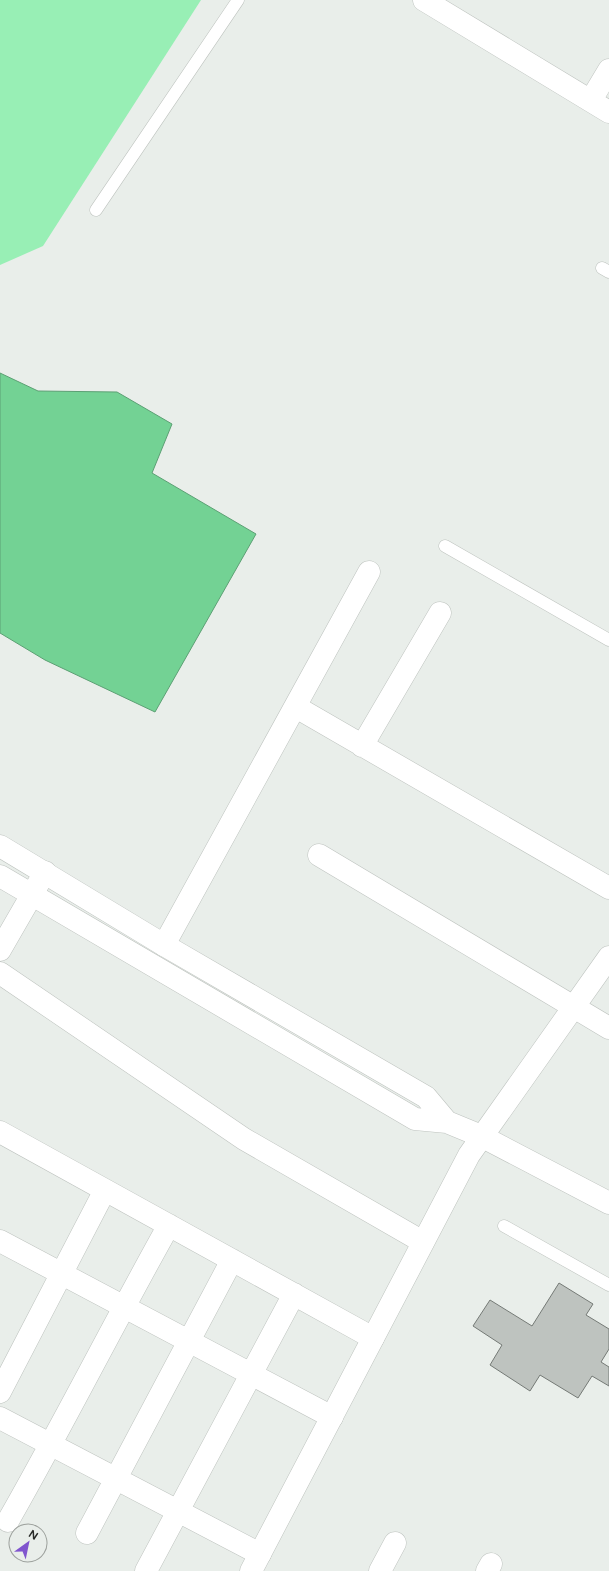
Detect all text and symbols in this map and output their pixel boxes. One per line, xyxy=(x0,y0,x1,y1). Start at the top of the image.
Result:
north arrow xyxy=(8,1523,48,1563)
text: N xyxy=(26,1527,40,1543)

